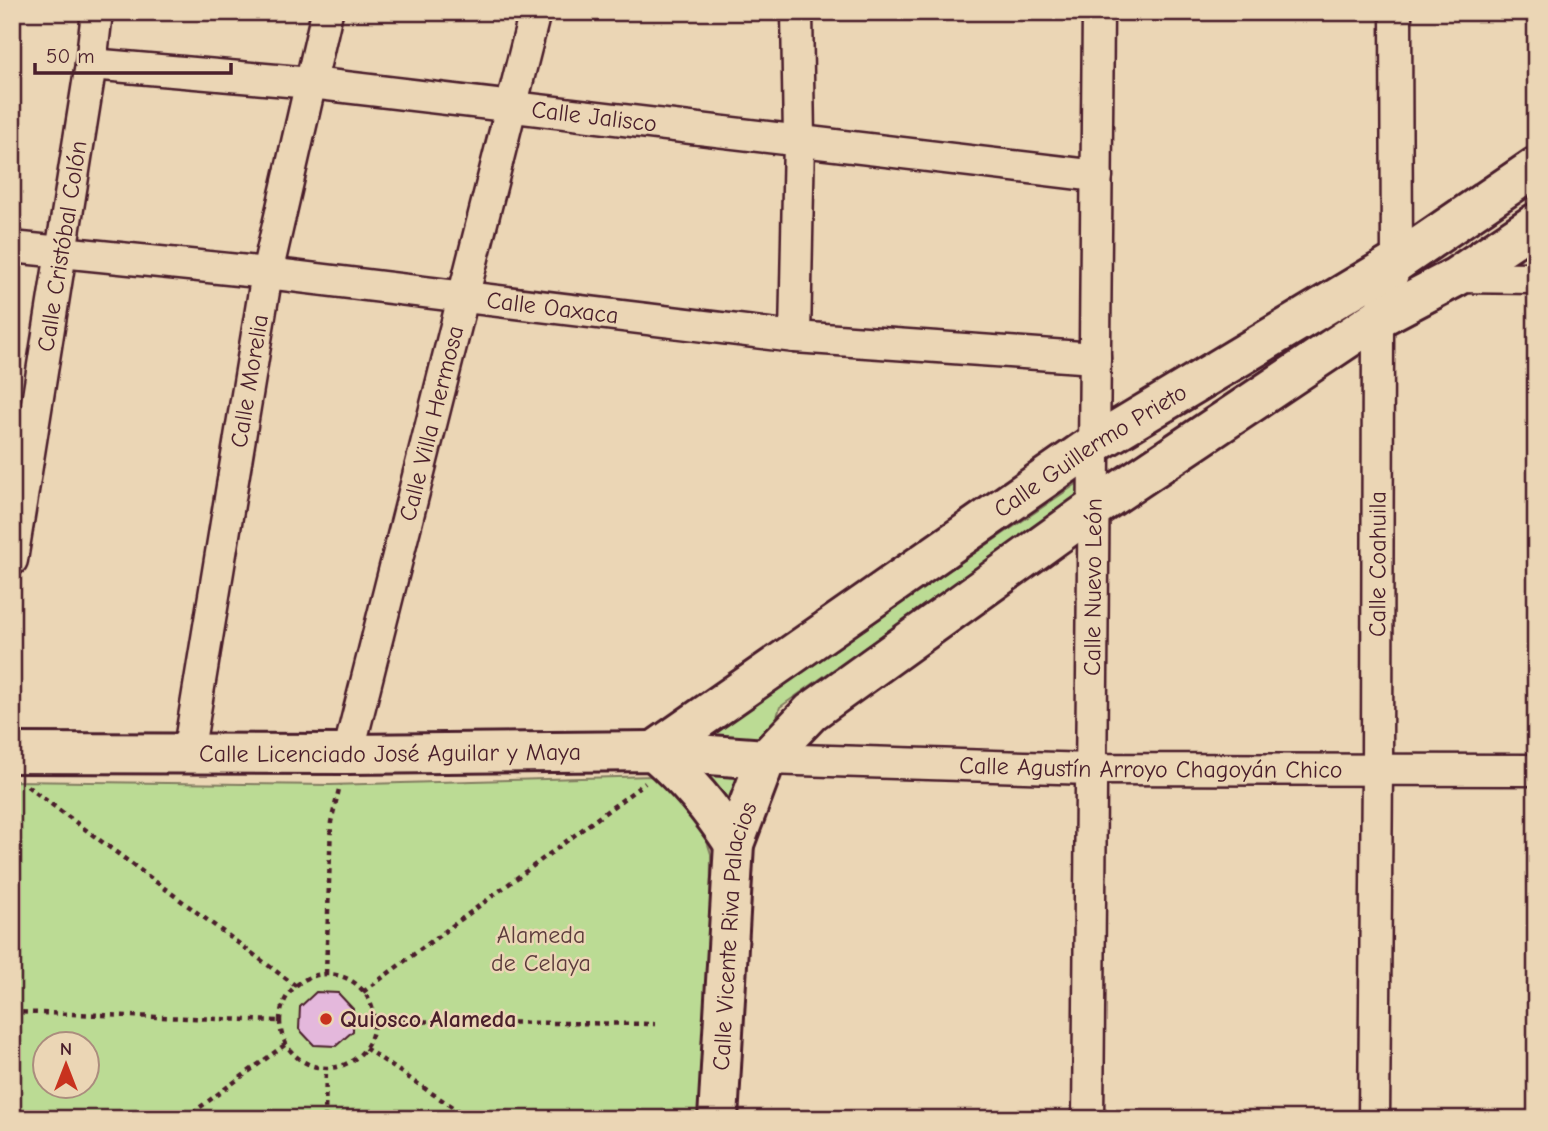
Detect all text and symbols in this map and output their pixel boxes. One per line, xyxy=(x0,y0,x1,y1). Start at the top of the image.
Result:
scale bar xyxy=(35,32,231,76)
text: 50 m xyxy=(46,44,95,68)
street label: Calle Jalisco xyxy=(530,95,658,138)
street label: Calle Cristóbal Colón xyxy=(31,138,93,354)
street label: Calle Oaxaca xyxy=(485,286,620,330)
street label: Calle Morelia xyxy=(225,312,274,450)
street label: Calle Villa Hermosa xyxy=(393,323,469,524)
street label: Calle Guillermo Prieto xyxy=(988,378,1192,524)
street label: Calle Coahuila xyxy=(1363,491,1392,637)
street label: Calle Nuevo León xyxy=(1078,498,1108,676)
street label: Calle Licenciado José Aguilar y Maya xyxy=(199,738,581,768)
street label: Calle Agustín Arroyo Chagoyán Chico xyxy=(959,751,1343,784)
street label: Calle Vicente Riva Palacios xyxy=(707,798,763,1071)
park label: Alameda de Celaya xyxy=(491,921,591,977)
place label: Quiosco Alameda xyxy=(340,1005,517,1033)
marker: Quiosco Alameda xyxy=(318,1011,334,1027)
north arrow xyxy=(32,1030,102,1100)
text: N xyxy=(60,1038,72,1060)

